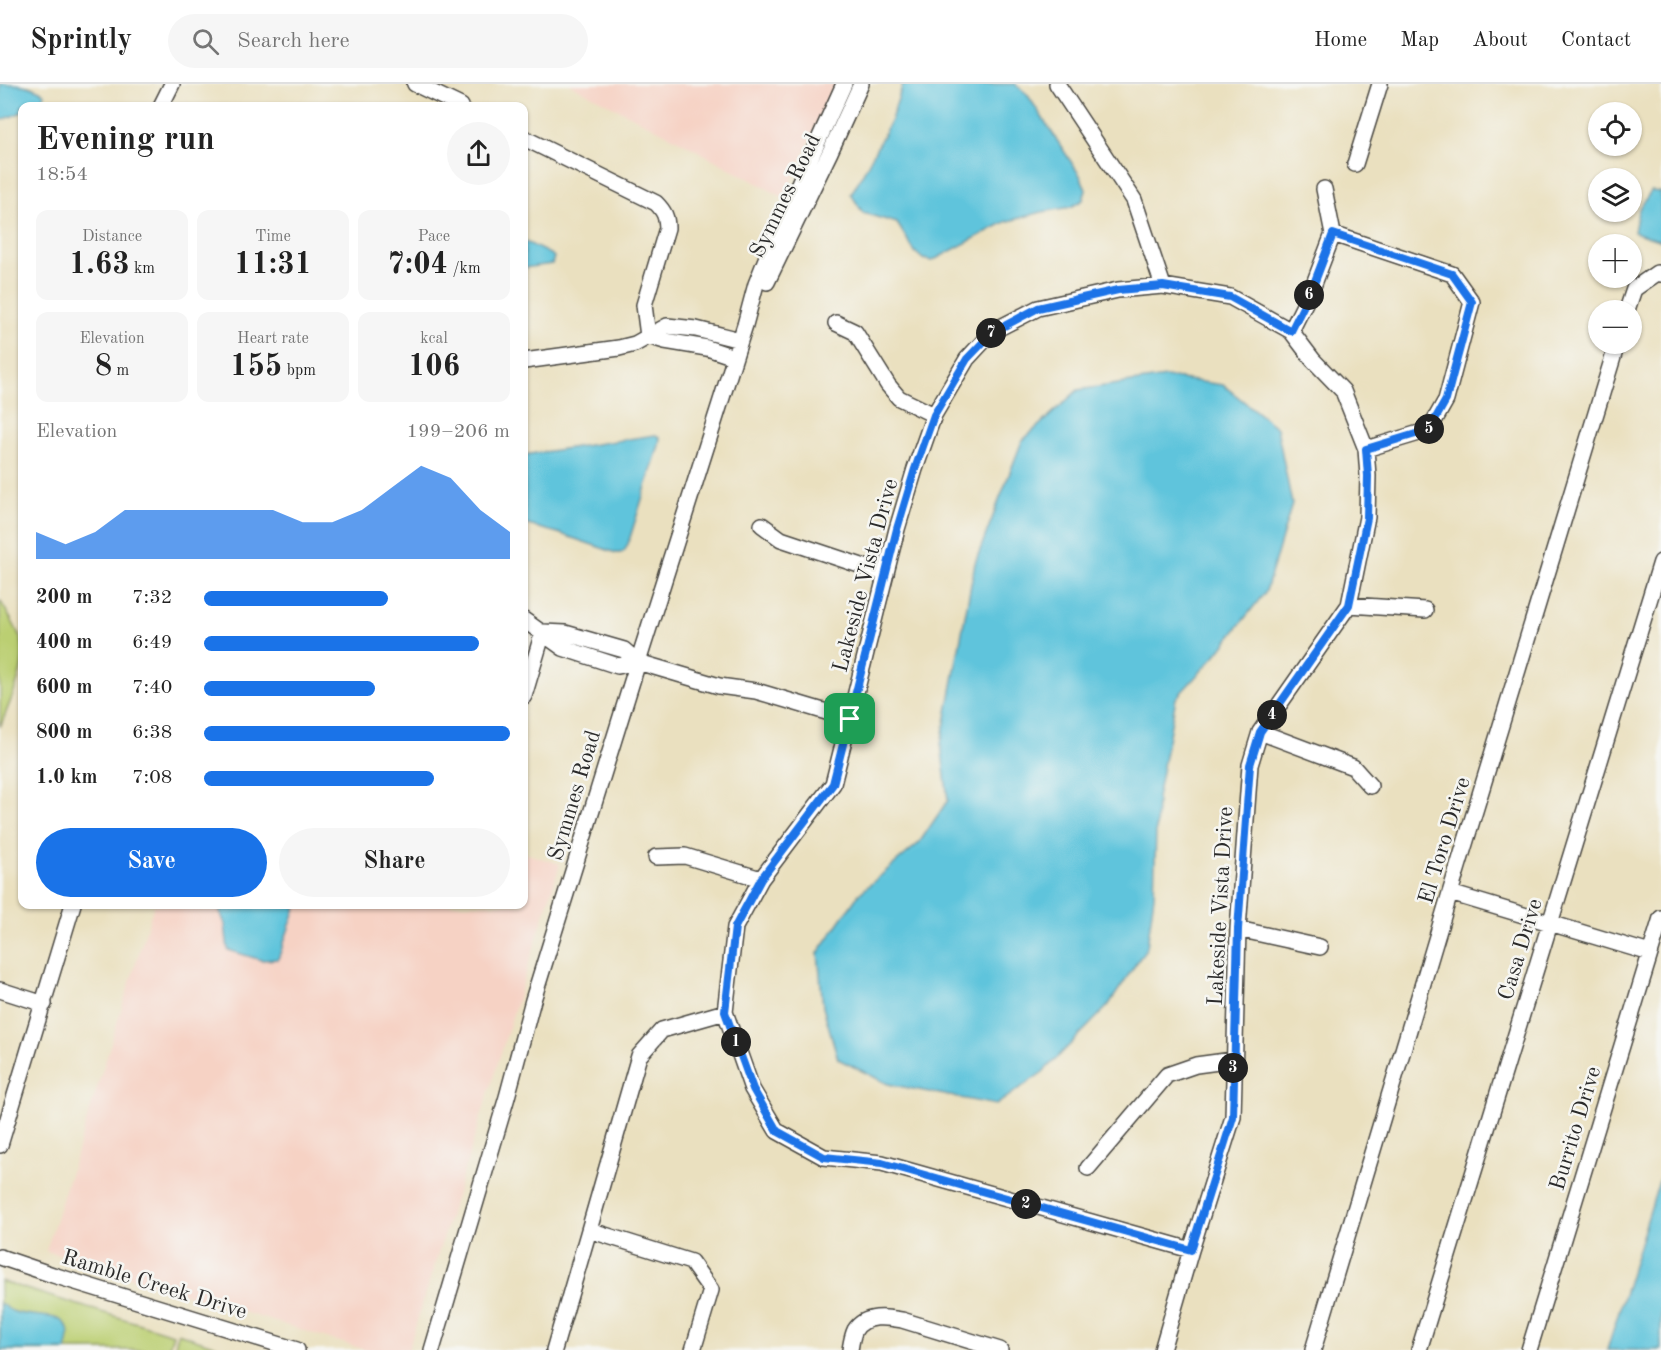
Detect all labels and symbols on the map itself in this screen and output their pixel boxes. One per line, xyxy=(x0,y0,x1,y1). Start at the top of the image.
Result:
street label: Symmes Road xyxy=(746,130,825,261)
pin: 6 xyxy=(1294,280,1324,310)
pin: 7 xyxy=(976,318,1006,348)
pin: 5 xyxy=(1414,414,1444,444)
street label: Lakeside Vista Drive xyxy=(829,476,902,675)
pin xyxy=(824,693,875,744)
pin: 4 xyxy=(1257,700,1287,730)
street label: Symmes Road xyxy=(545,728,605,863)
street label: El Toro Drive xyxy=(1415,775,1475,907)
street label: Lakeside Vista Drive xyxy=(1205,806,1237,1006)
street label: Casa Drive xyxy=(1495,896,1547,1003)
pin: 1 xyxy=(721,1027,751,1057)
pin: 3 xyxy=(1218,1053,1248,1083)
street label: Burrito Drive xyxy=(1547,1064,1605,1193)
pin: 2 xyxy=(1011,1189,1041,1219)
street label: Ramble Creek Drive xyxy=(59,1246,249,1324)

